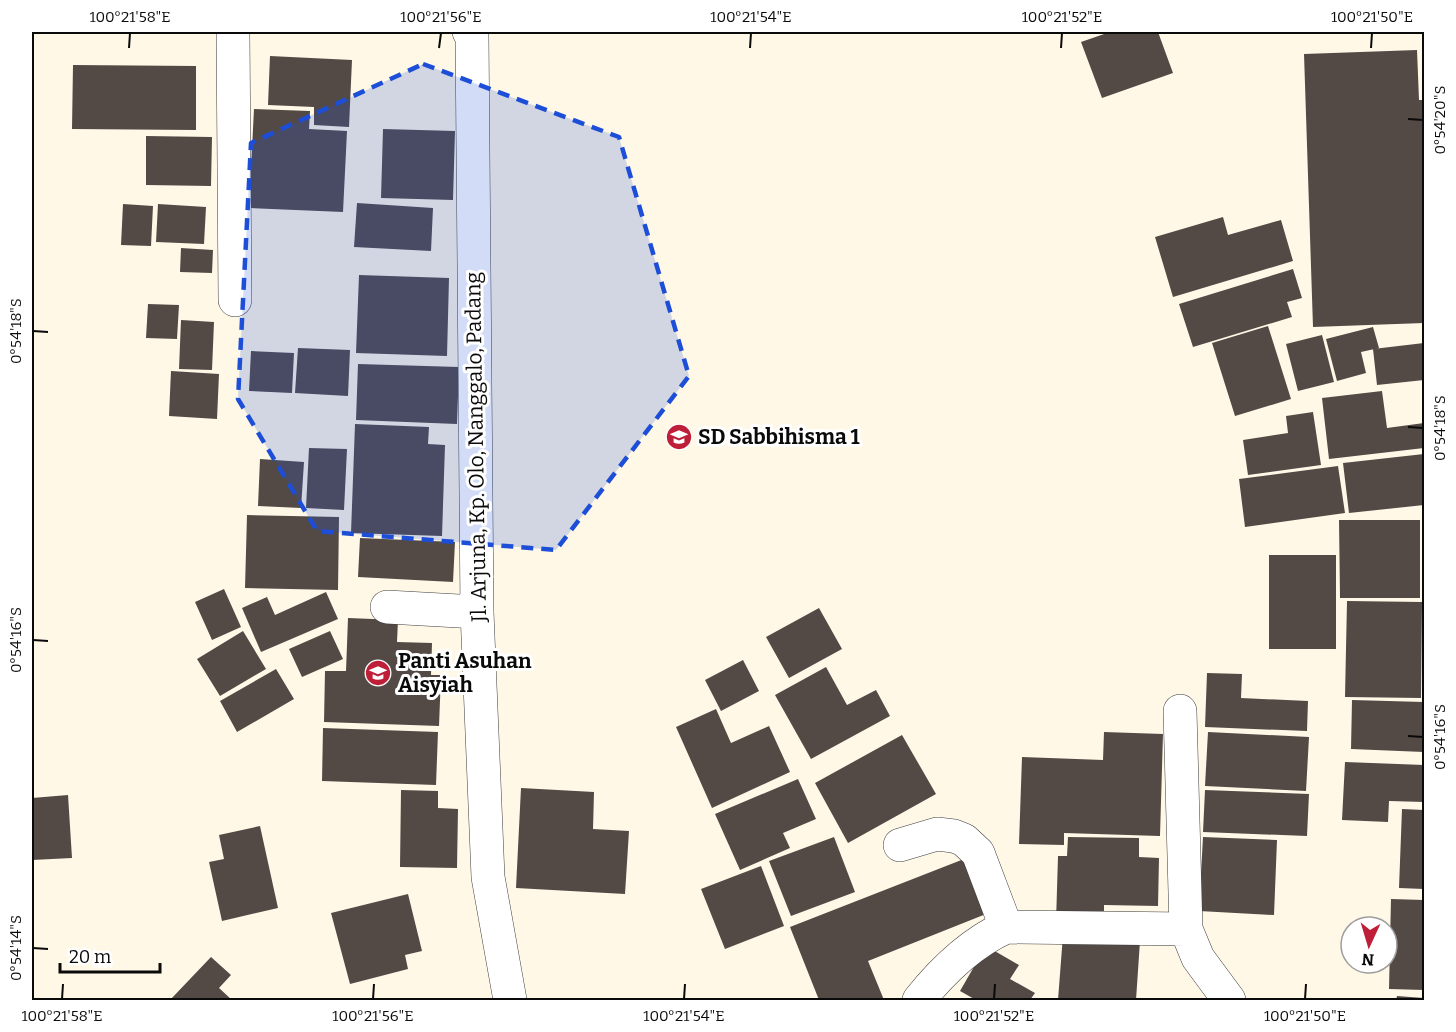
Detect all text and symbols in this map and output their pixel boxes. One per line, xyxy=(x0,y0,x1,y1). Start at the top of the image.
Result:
text: 100°21'58"E xyxy=(89,8,171,26)
text: 100°21'56"E xyxy=(400,8,482,26)
text: 100°21'54"E xyxy=(710,8,792,26)
text: 100°21'52"E xyxy=(1022,8,1102,26)
text: 100°21'50"E xyxy=(1331,8,1413,26)
text: 0°54'20"S xyxy=(1431,86,1449,154)
street label: Jl. Arjuna, Kp. Olo, Nanggalo, Padang xyxy=(460,271,492,623)
text: 0°54'18"S xyxy=(7,298,25,364)
text: 0°54'18"S xyxy=(1431,395,1449,461)
school or university icon: SD Sabbihisma 1 xyxy=(664,422,694,452)
place label: SD Sabbihisma 1 xyxy=(698,424,860,450)
text: 0°54'16"S xyxy=(7,607,25,673)
place label: Panti Asuhan Aisyiah xyxy=(398,648,532,698)
school or university icon: Panti Asuhan Aisyiah xyxy=(363,658,393,688)
text: 0°54'16"S xyxy=(1431,704,1449,770)
text: 0°54'14"S xyxy=(7,915,25,981)
north arrow xyxy=(1339,915,1399,975)
scale bar xyxy=(60,936,160,974)
text: 20 m xyxy=(69,946,111,968)
text: N xyxy=(1361,950,1375,969)
text: 100°21'58"E xyxy=(21,1007,103,1025)
text: 100°21'56"E xyxy=(332,1007,414,1025)
text: 100°21'54"E xyxy=(643,1007,725,1025)
text: 100°21'52"E xyxy=(954,1007,1034,1025)
text: 100°21'50"E xyxy=(1264,1007,1346,1025)

